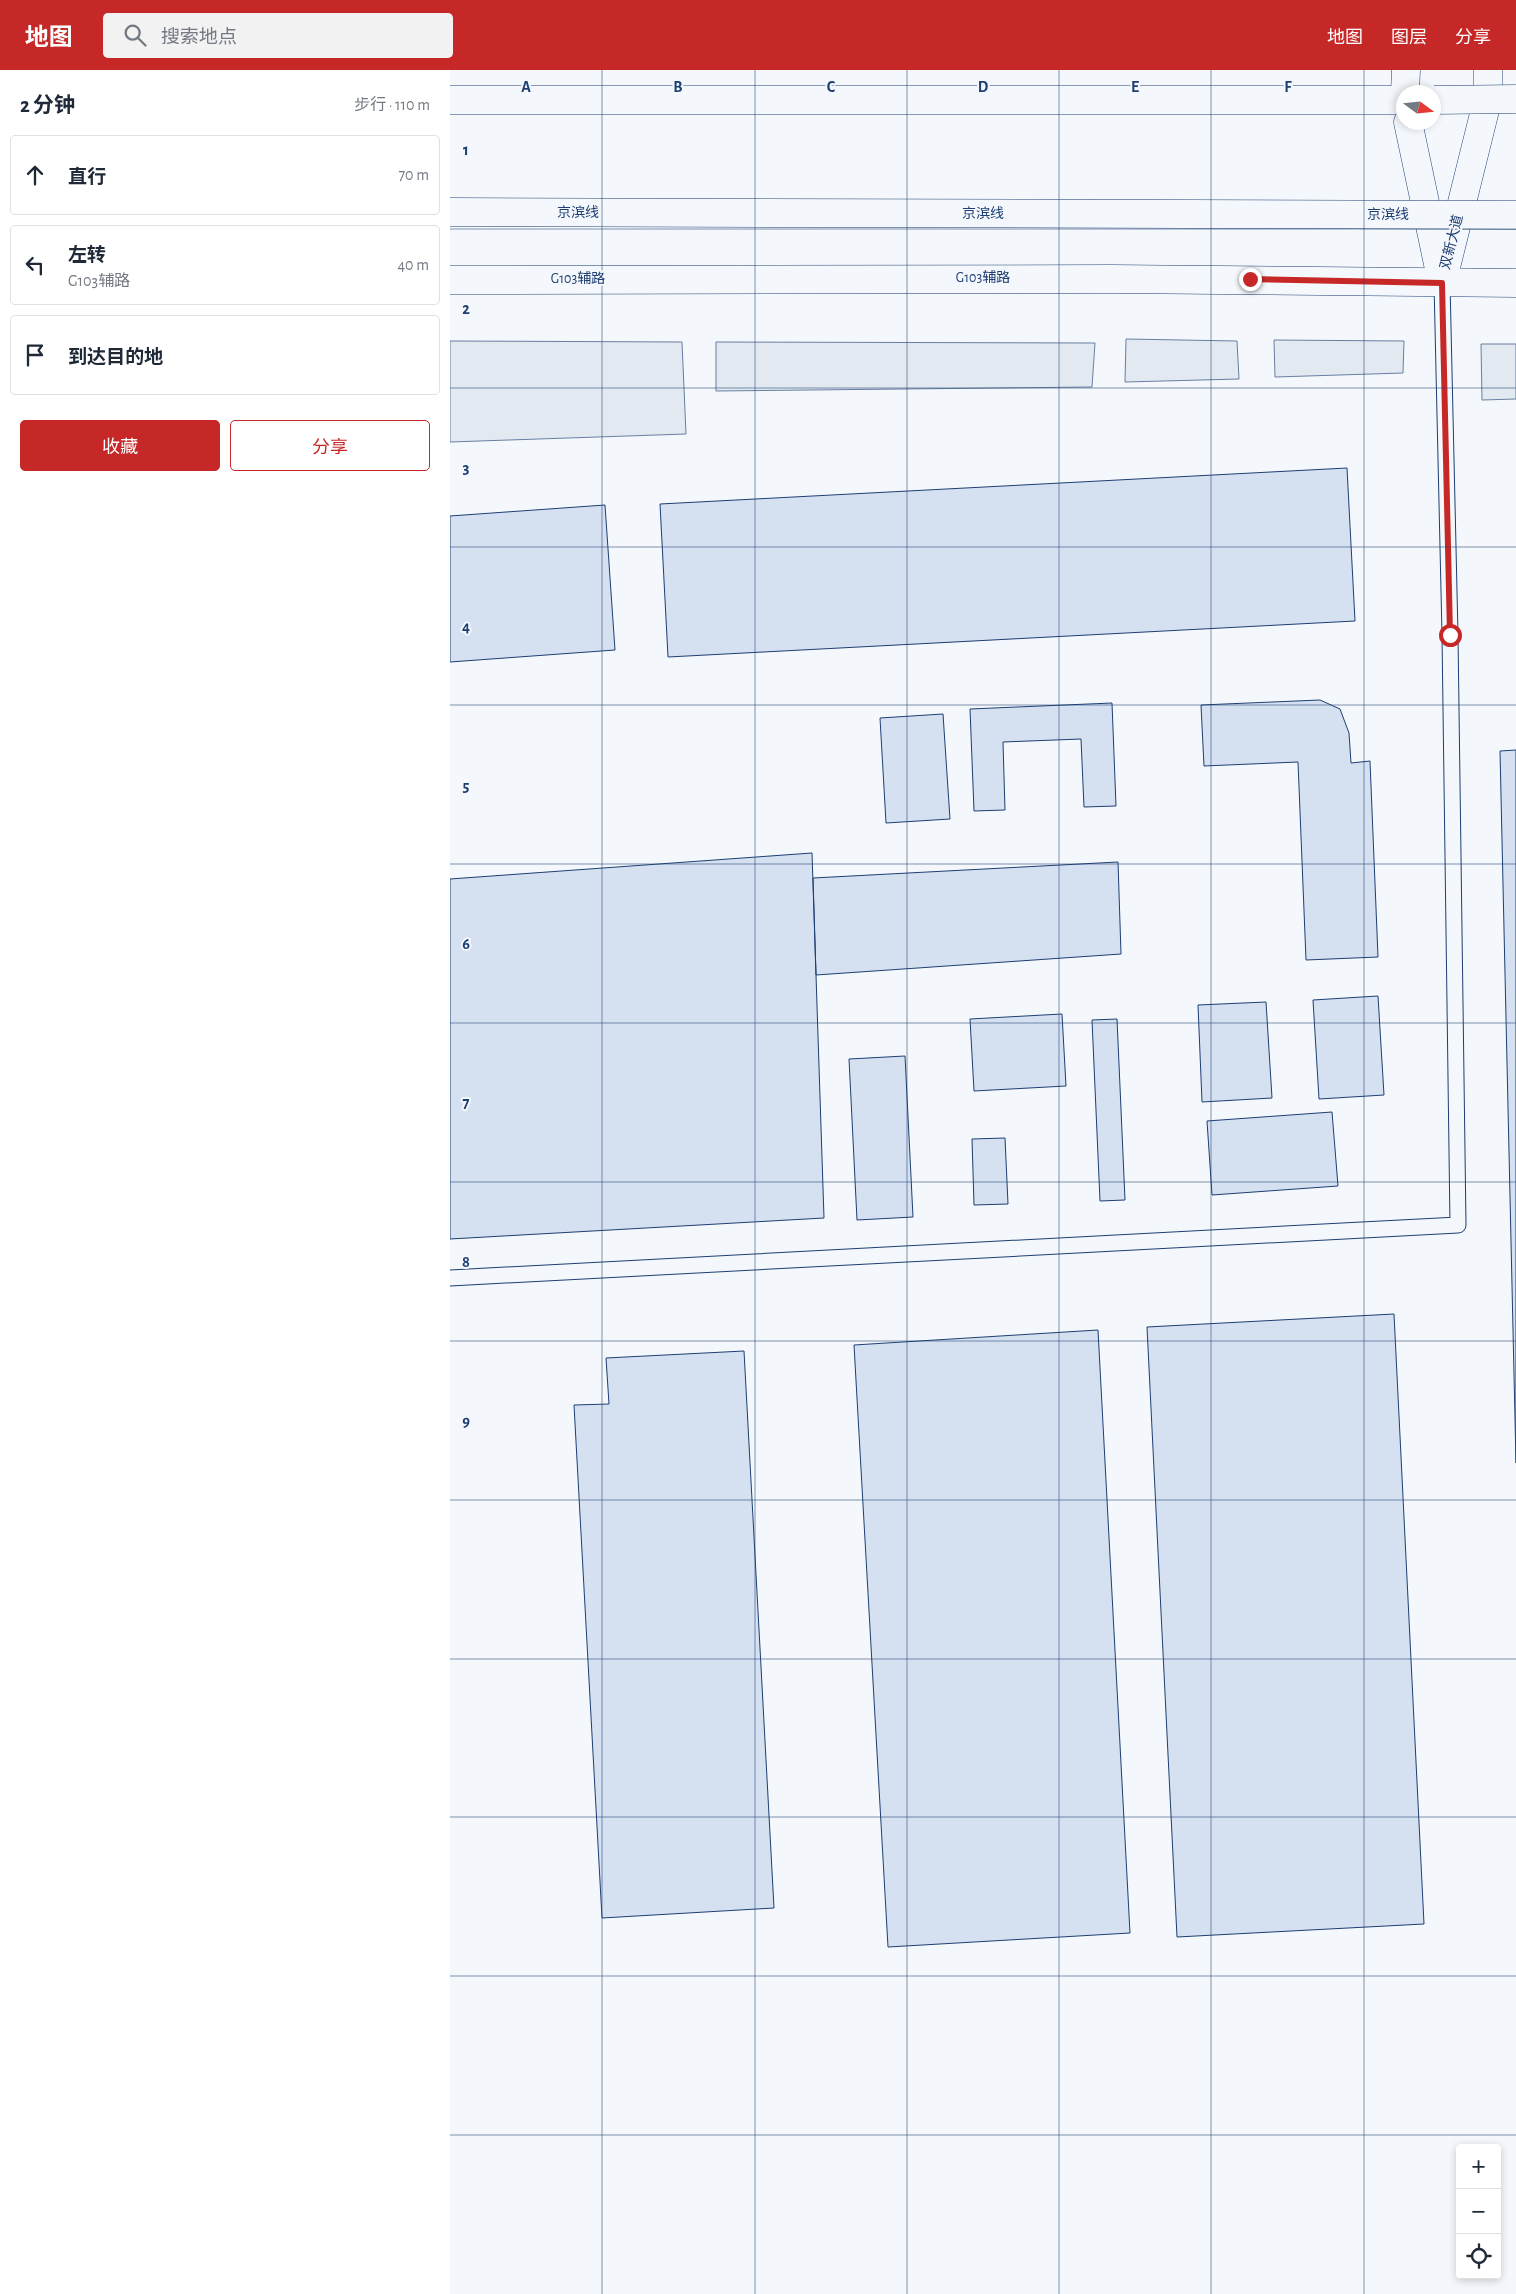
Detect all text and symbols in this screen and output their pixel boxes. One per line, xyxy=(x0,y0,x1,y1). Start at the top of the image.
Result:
search box xyxy=(103,13,453,58)
icon: search xyxy=(121,21,149,49)
text: 地图 xyxy=(25,26,73,50)
text: 搜索地点 xyxy=(161,28,237,47)
text: 地图 xyxy=(1327,29,1363,47)
text: 图层 xyxy=(1391,29,1427,47)
text: 分享 xyxy=(1455,29,1491,47)
text: A xyxy=(521,79,531,95)
text: B xyxy=(673,79,683,95)
text: C xyxy=(827,79,836,95)
text: D xyxy=(978,79,989,95)
text: E xyxy=(1131,79,1139,95)
text: F xyxy=(1284,79,1292,95)
north arrow xyxy=(1396,85,1441,130)
text: 2 分钟 xyxy=(20,95,75,116)
text: 步行 · 110 m xyxy=(354,97,430,113)
text: 1 xyxy=(463,142,469,158)
icon: ahead xyxy=(21,161,49,189)
text: 70 m xyxy=(398,167,429,183)
text: 直行 xyxy=(68,168,106,187)
street label: 京滨线 xyxy=(557,205,599,220)
street label: 京滨线 xyxy=(962,206,1004,221)
street label: 京滨线 xyxy=(1367,207,1409,222)
street label: 双新大道 xyxy=(1437,213,1466,271)
text: 左转 xyxy=(68,246,106,265)
icon: left xyxy=(21,251,49,279)
text: 40 m xyxy=(397,257,429,273)
route end xyxy=(1239,268,1262,291)
street label: G103辅路 xyxy=(956,270,1010,285)
street label: G103辅路 xyxy=(551,271,605,286)
text: G103辅路 xyxy=(68,273,130,289)
text: 2 xyxy=(462,301,470,317)
icon: arrive xyxy=(21,341,49,369)
text: 到达目的地 xyxy=(68,348,163,367)
button: 收藏 xyxy=(20,420,220,471)
button: 分享 xyxy=(230,420,430,471)
text: 3 xyxy=(463,460,470,476)
text: 4 xyxy=(462,619,470,635)
route start xyxy=(1439,624,1462,647)
text: 5 xyxy=(463,778,470,794)
text: 6 xyxy=(462,936,470,952)
text: 7 xyxy=(463,1095,470,1111)
text: 8 xyxy=(462,1254,470,1270)
text: 9 xyxy=(462,1413,470,1429)
map controls xyxy=(1456,2144,1501,2279)
button: + xyxy=(1456,2144,1501,2189)
button: − xyxy=(1456,2189,1501,2234)
button: locate xyxy=(1456,2234,1501,2279)

